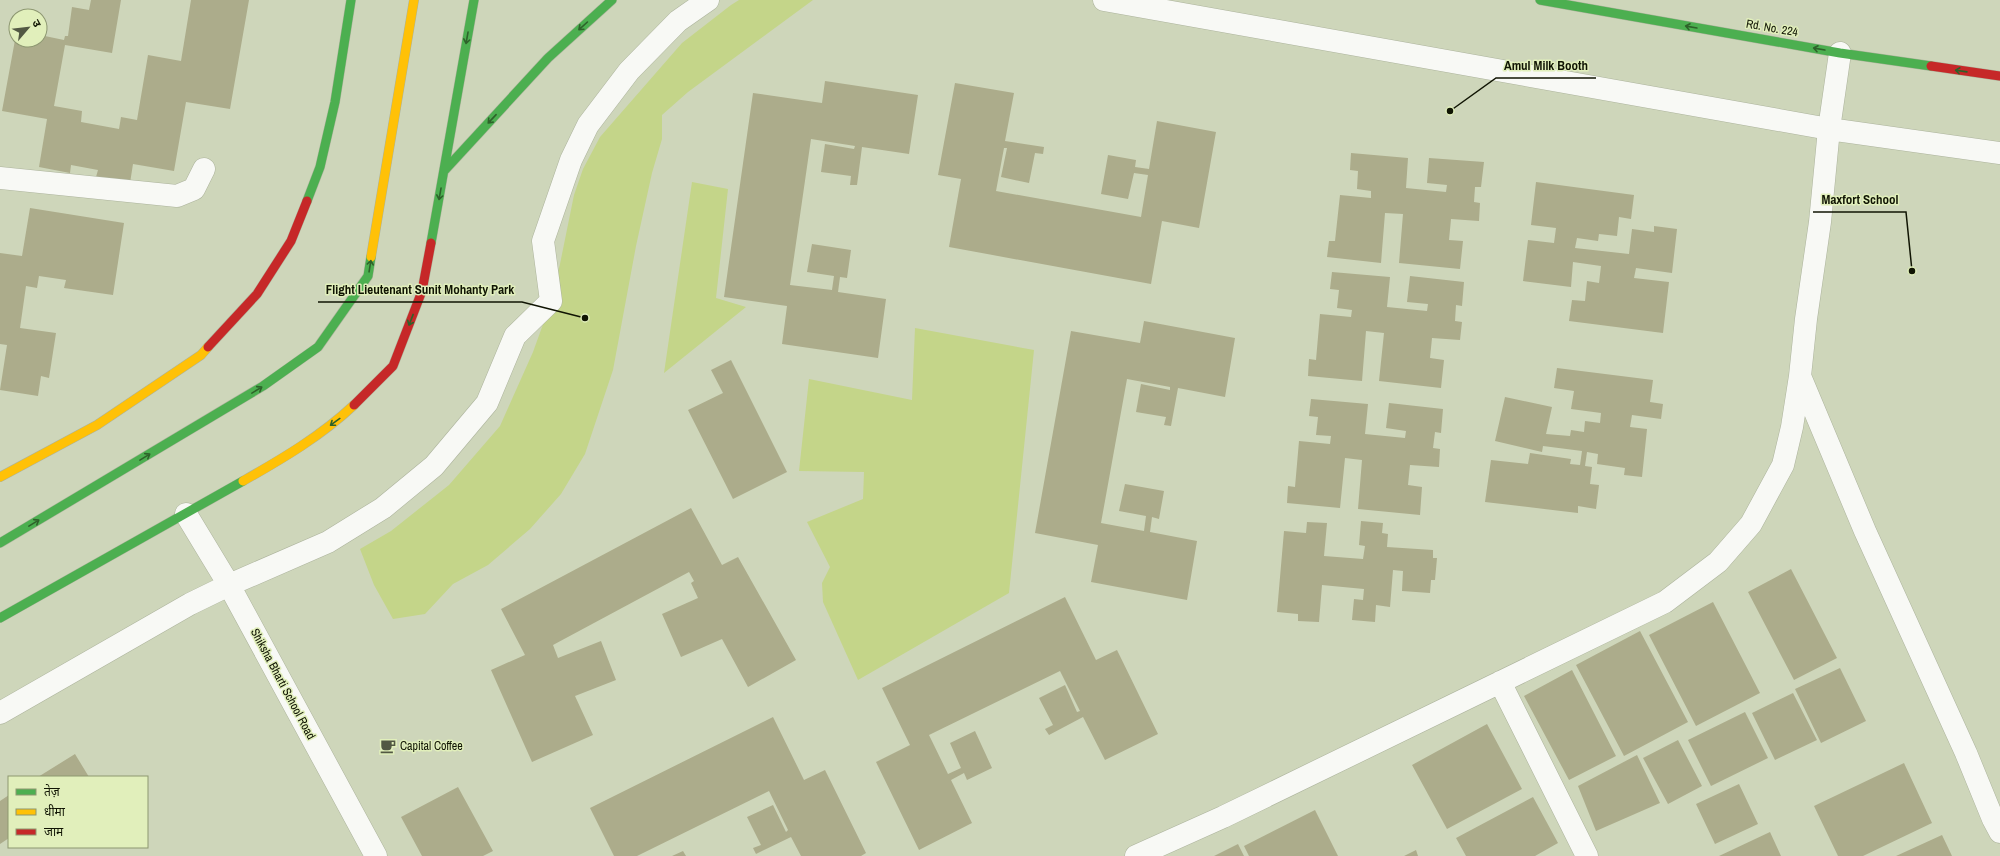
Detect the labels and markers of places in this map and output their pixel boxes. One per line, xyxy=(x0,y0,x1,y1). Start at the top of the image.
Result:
callout: Amul Milk Booth xyxy=(1496,53,1596,78)
callout: Maxfort School xyxy=(1813,187,1906,212)
callout: Flight Lieutenant Sunit Mohanty Park xyxy=(318,277,522,302)
cafe icon: Capital Coffee xyxy=(379,737,397,755)
place label: Capital Coffee xyxy=(400,738,463,754)

